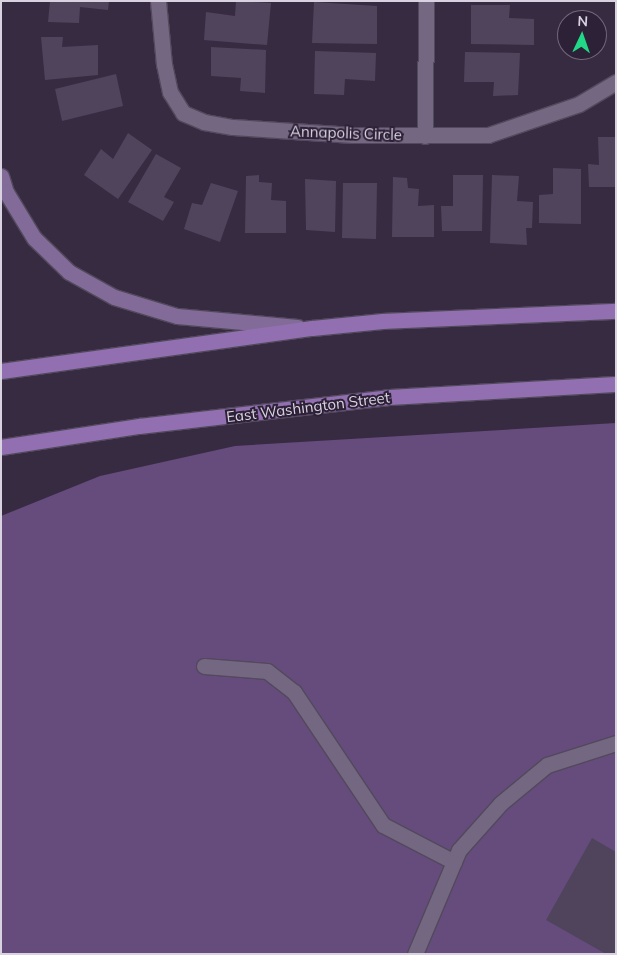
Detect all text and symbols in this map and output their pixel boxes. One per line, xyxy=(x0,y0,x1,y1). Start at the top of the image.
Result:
north arrow xyxy=(557,10,607,60)
text: N xyxy=(577,12,588,30)
street label: Annapolis Circle xyxy=(290,122,402,144)
street label: East Washington Street xyxy=(225,388,391,426)

